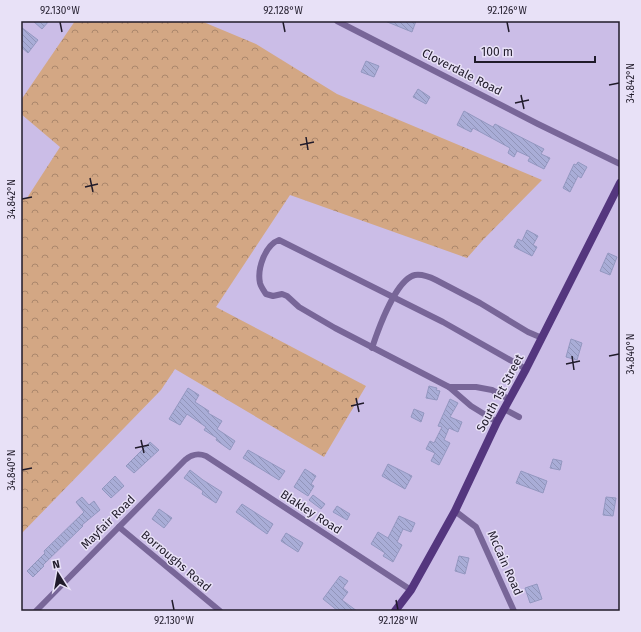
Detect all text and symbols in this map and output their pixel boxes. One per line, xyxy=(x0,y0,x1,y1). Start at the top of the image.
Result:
text: 92.130°W xyxy=(40,5,81,17)
text: 92.128°W xyxy=(263,5,304,17)
text: 92.126°W xyxy=(487,5,527,17)
scale bar xyxy=(475,38,595,64)
text: 100 m xyxy=(481,45,513,59)
street label: Cloverdale Road xyxy=(420,46,504,98)
text: 34.842°N xyxy=(625,63,637,103)
text: 34.842°N xyxy=(6,179,18,219)
text: 34.840°N xyxy=(625,333,637,375)
street label: South 1st Street xyxy=(474,351,527,434)
text: 34.840°N xyxy=(6,449,18,491)
street label: Blakley Road xyxy=(278,487,344,537)
street label: Mayfair Road xyxy=(78,492,138,552)
street label: Borroughs Road xyxy=(138,528,214,594)
street label: McCain Road xyxy=(484,528,526,598)
north arrow xyxy=(38,554,78,594)
text: N xyxy=(51,558,61,572)
text: 92.130°W xyxy=(154,615,195,627)
text: 92.128°W xyxy=(378,615,419,627)

